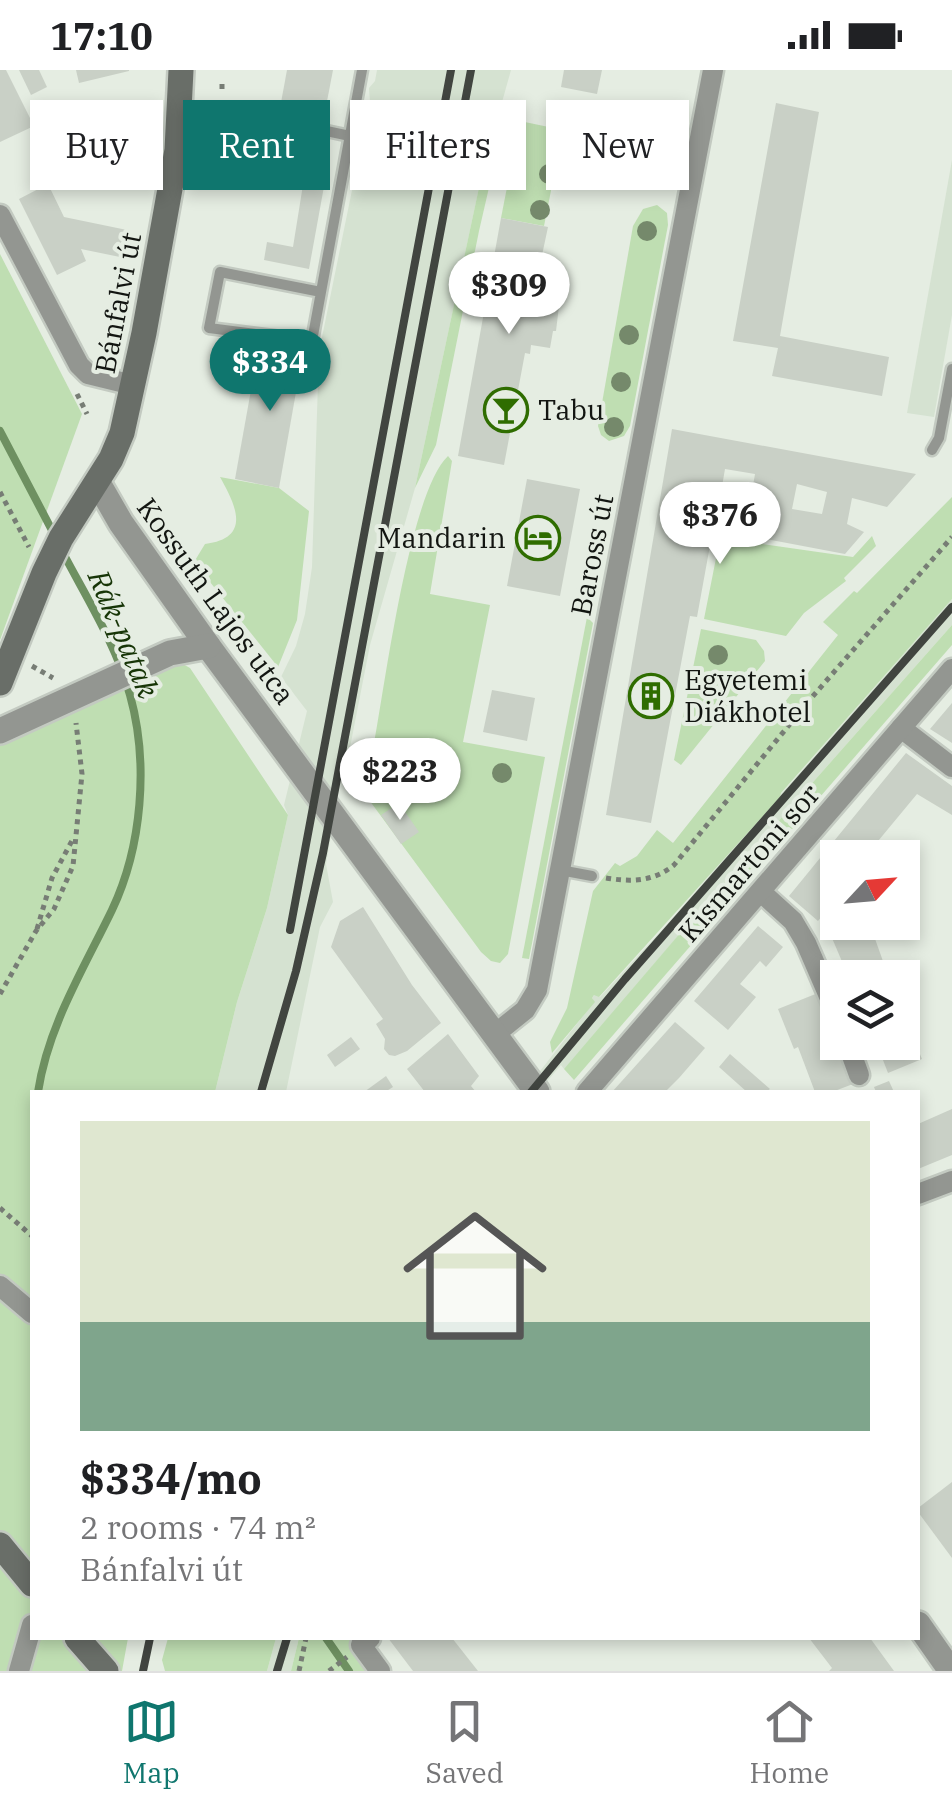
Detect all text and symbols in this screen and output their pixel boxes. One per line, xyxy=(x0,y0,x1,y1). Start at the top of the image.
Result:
text: 17:10 xyxy=(50,11,153,60)
chip: Buy xyxy=(30,100,163,190)
chip: Rent xyxy=(183,100,330,190)
chip: Filters xyxy=(350,100,526,190)
chip: New xyxy=(546,100,689,190)
street label: Bánfalvi út xyxy=(86,229,149,376)
pin: $309 xyxy=(450,252,568,337)
text: $309 xyxy=(471,263,547,305)
pin: $334 xyxy=(211,329,329,414)
text: $334 xyxy=(232,340,308,382)
bar icon: Tabu xyxy=(483,387,529,433)
place label: Tabu xyxy=(538,391,604,428)
pin: $376 xyxy=(661,482,779,567)
street label: Kossuth Lajos utca xyxy=(129,490,304,711)
street label: Baross út xyxy=(562,491,621,619)
text: $376 xyxy=(682,493,758,535)
hotel icon: Mandarin xyxy=(515,515,561,561)
place label: Mandarin xyxy=(377,519,506,556)
water label: Rák-patak xyxy=(80,563,169,703)
place label: Egyetemi Diákhotel xyxy=(684,661,811,730)
building icon: Egyetemi Diákhotel xyxy=(628,673,674,719)
pin: $223 xyxy=(341,738,459,823)
text: $223 xyxy=(362,749,438,791)
street label: Kismartoni sor xyxy=(670,775,828,949)
north arrow xyxy=(820,840,920,940)
map controls xyxy=(820,840,920,1060)
button: layers xyxy=(820,960,920,1060)
icon: home xyxy=(385,1186,565,1366)
text: $334/mo xyxy=(80,1451,262,1506)
text: 2 rooms · 74 m² xyxy=(80,1506,316,1548)
text: Bánfalvi út xyxy=(80,1548,243,1590)
tab: Map xyxy=(123,1694,180,1791)
tab: Saved xyxy=(425,1694,504,1791)
tab: Home xyxy=(750,1694,829,1791)

